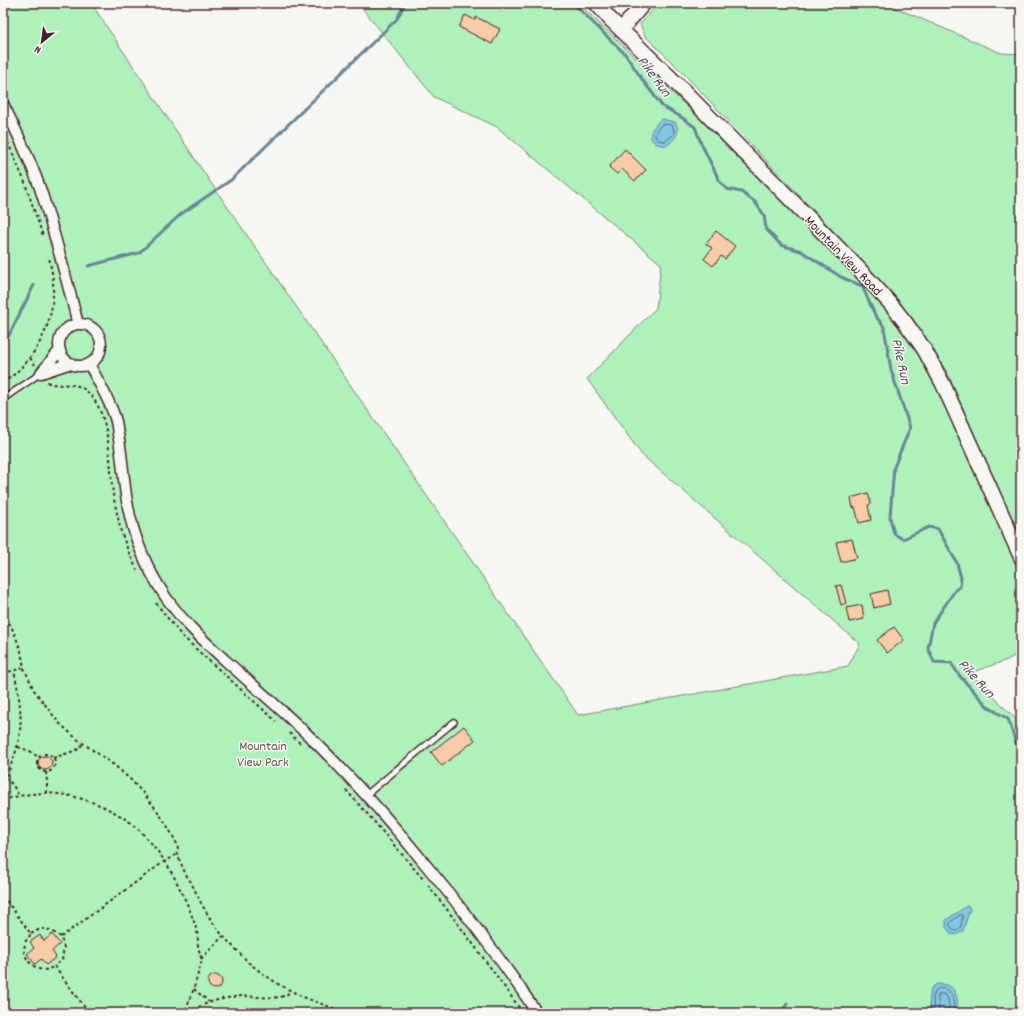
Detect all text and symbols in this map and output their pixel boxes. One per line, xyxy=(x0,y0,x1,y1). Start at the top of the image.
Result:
north arrow xyxy=(22,22,62,62)
text: N xyxy=(31,40,44,57)
water label: Pike Run xyxy=(631,52,677,103)
street label: Mountain View Road xyxy=(799,212,886,301)
water label: Pike Run xyxy=(884,336,916,387)
water label: Pike Run xyxy=(952,655,1000,705)
park label: Mountain View Park xyxy=(237,737,289,773)

